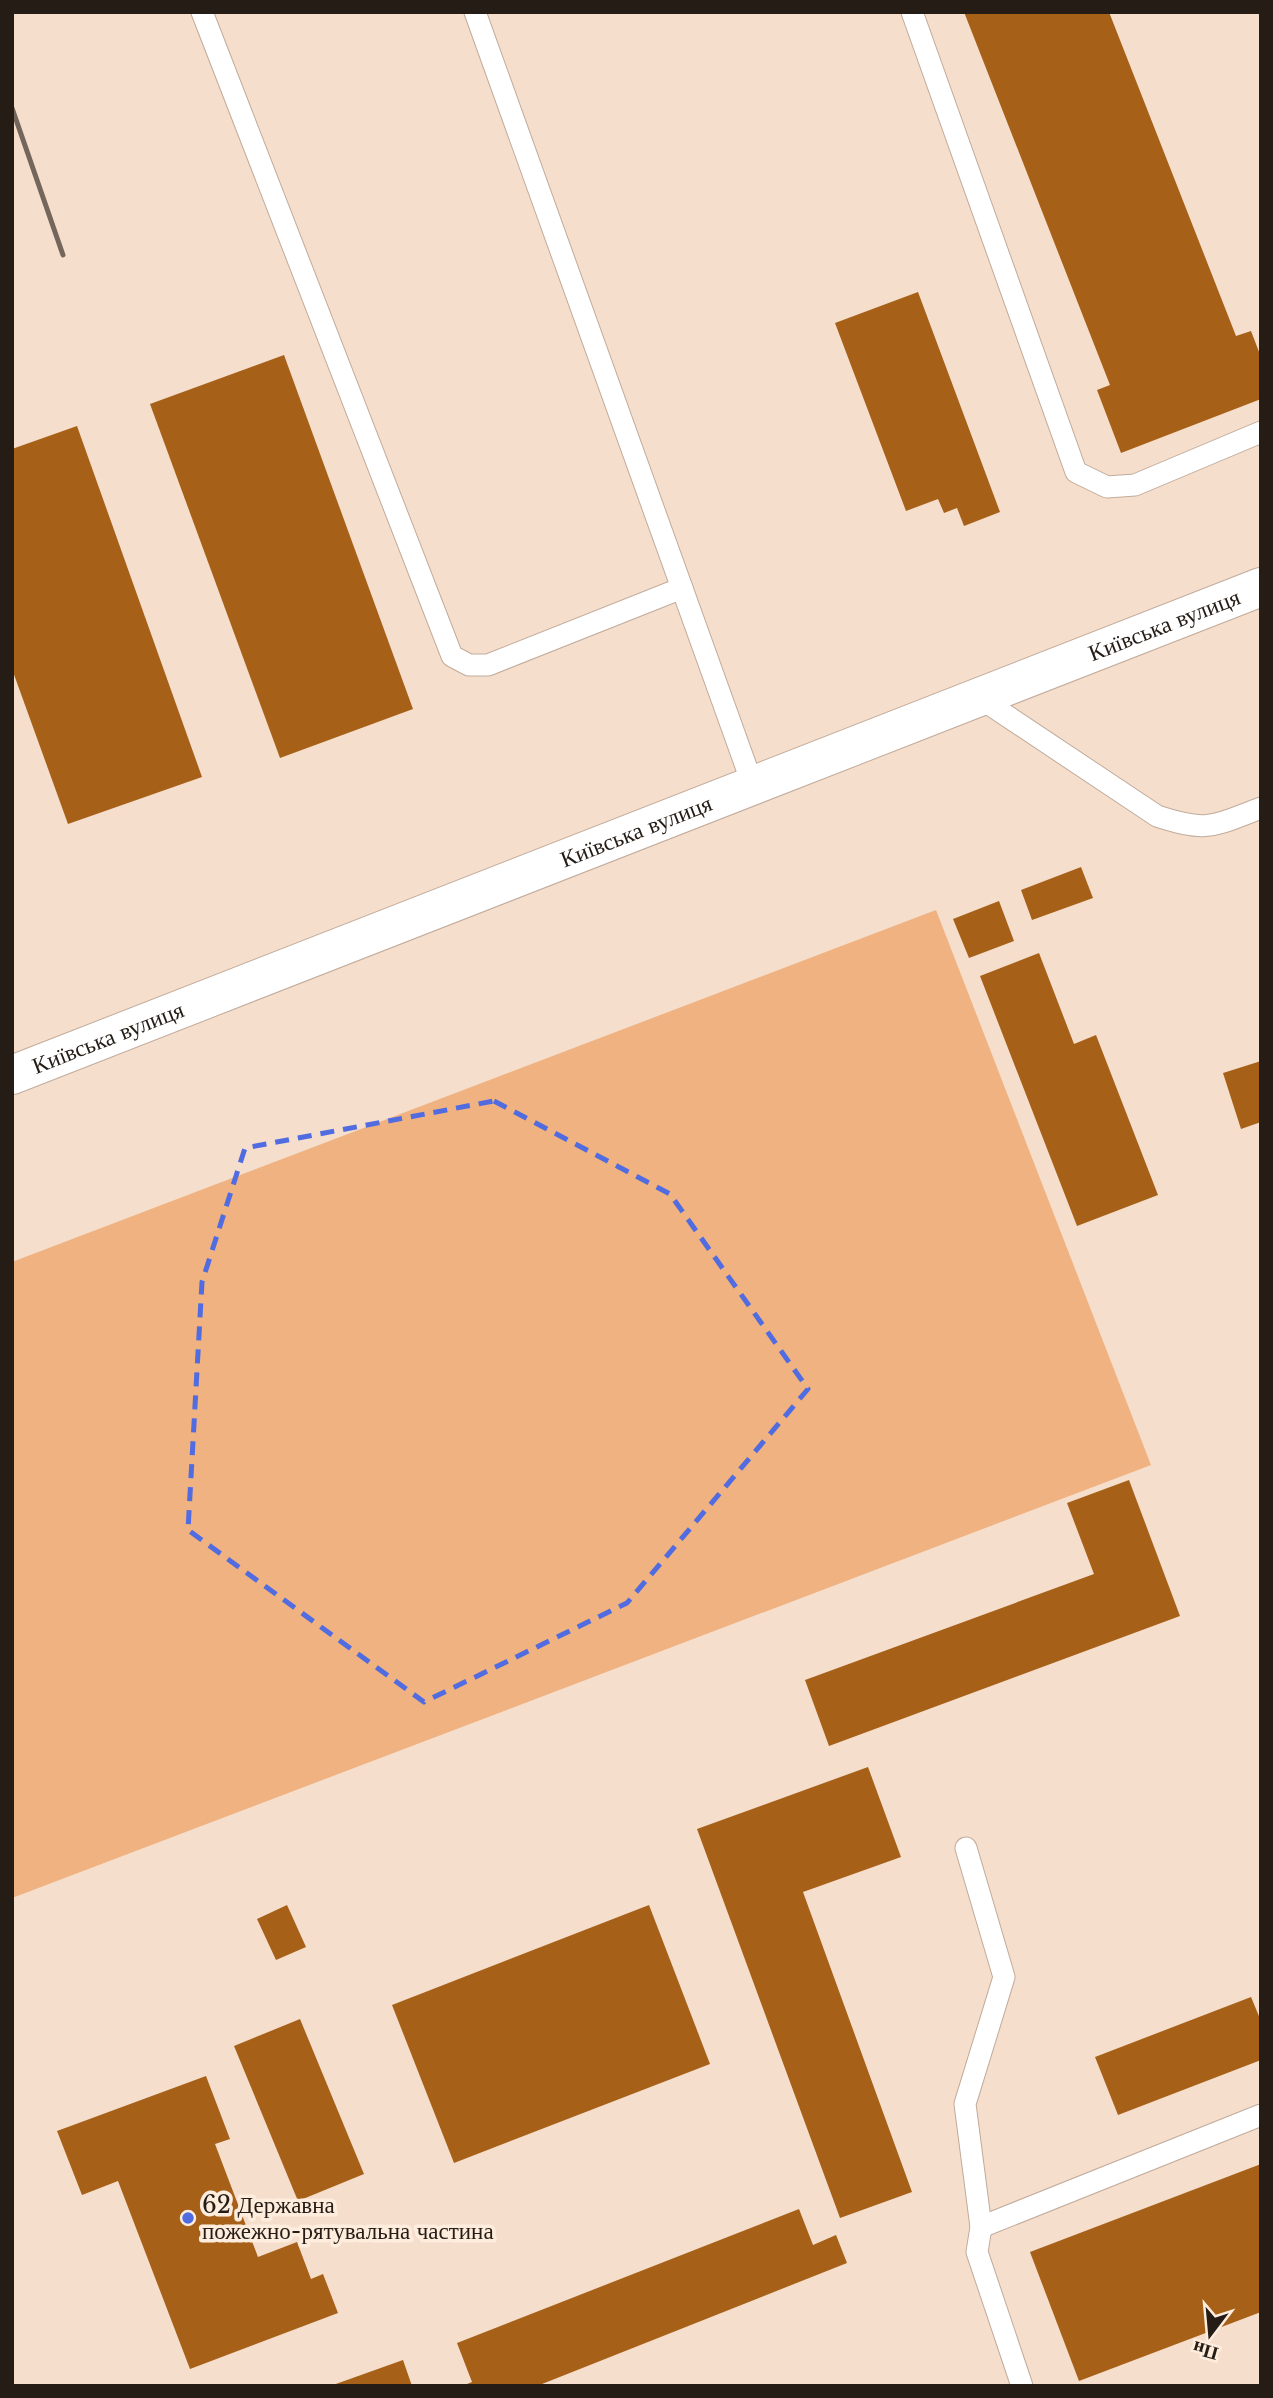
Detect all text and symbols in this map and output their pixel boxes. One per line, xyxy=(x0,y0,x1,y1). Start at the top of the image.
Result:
street label: Київська вулиця xyxy=(1084,582,1244,667)
street label: Київська вулиця xyxy=(556,789,716,873)
street label: Київська вулиця xyxy=(28,995,188,1080)
place label: 62 Державна пожежно-рятувальна частина xyxy=(202,2191,494,2245)
marker: 62 Державна пожежно-рятувальна частина xyxy=(180,2210,196,2226)
north arrow xyxy=(1175,2300,1245,2370)
text: Пн xyxy=(1190,2336,1221,2365)

